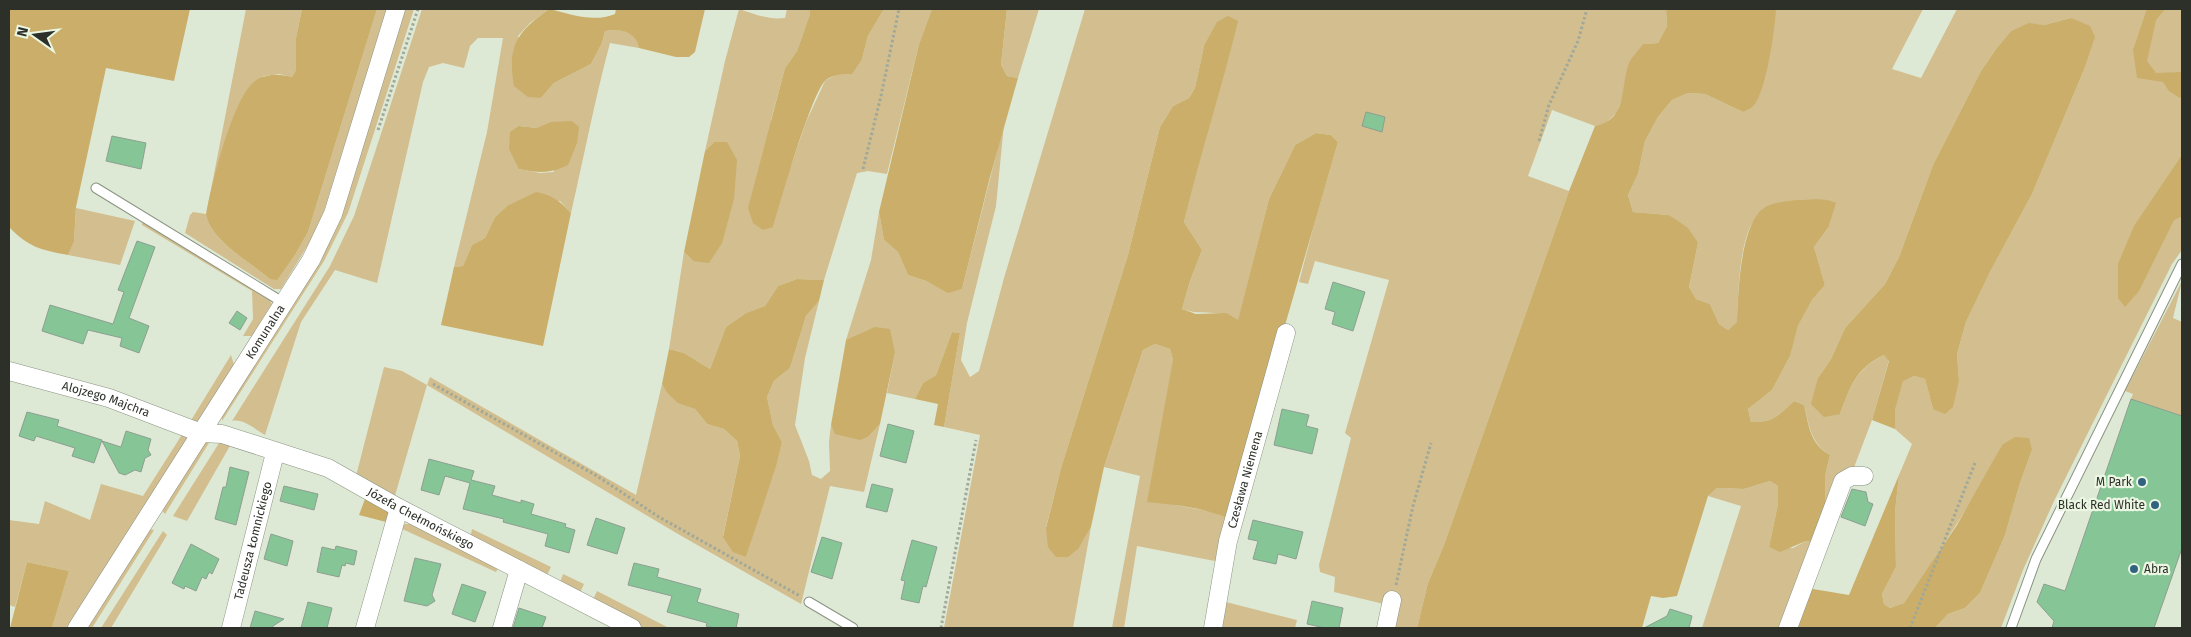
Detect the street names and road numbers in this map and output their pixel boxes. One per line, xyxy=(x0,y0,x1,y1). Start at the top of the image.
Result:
street label: Komunalna xyxy=(243,302,288,362)
street label: Alojzego Majchra xyxy=(61,379,152,420)
street label: Czesława Niemena xyxy=(1225,429,1265,530)
street label: Tadeusza Łomnickiego xyxy=(231,480,275,601)
street label: Józefa Chełmońskiego xyxy=(365,485,477,553)

